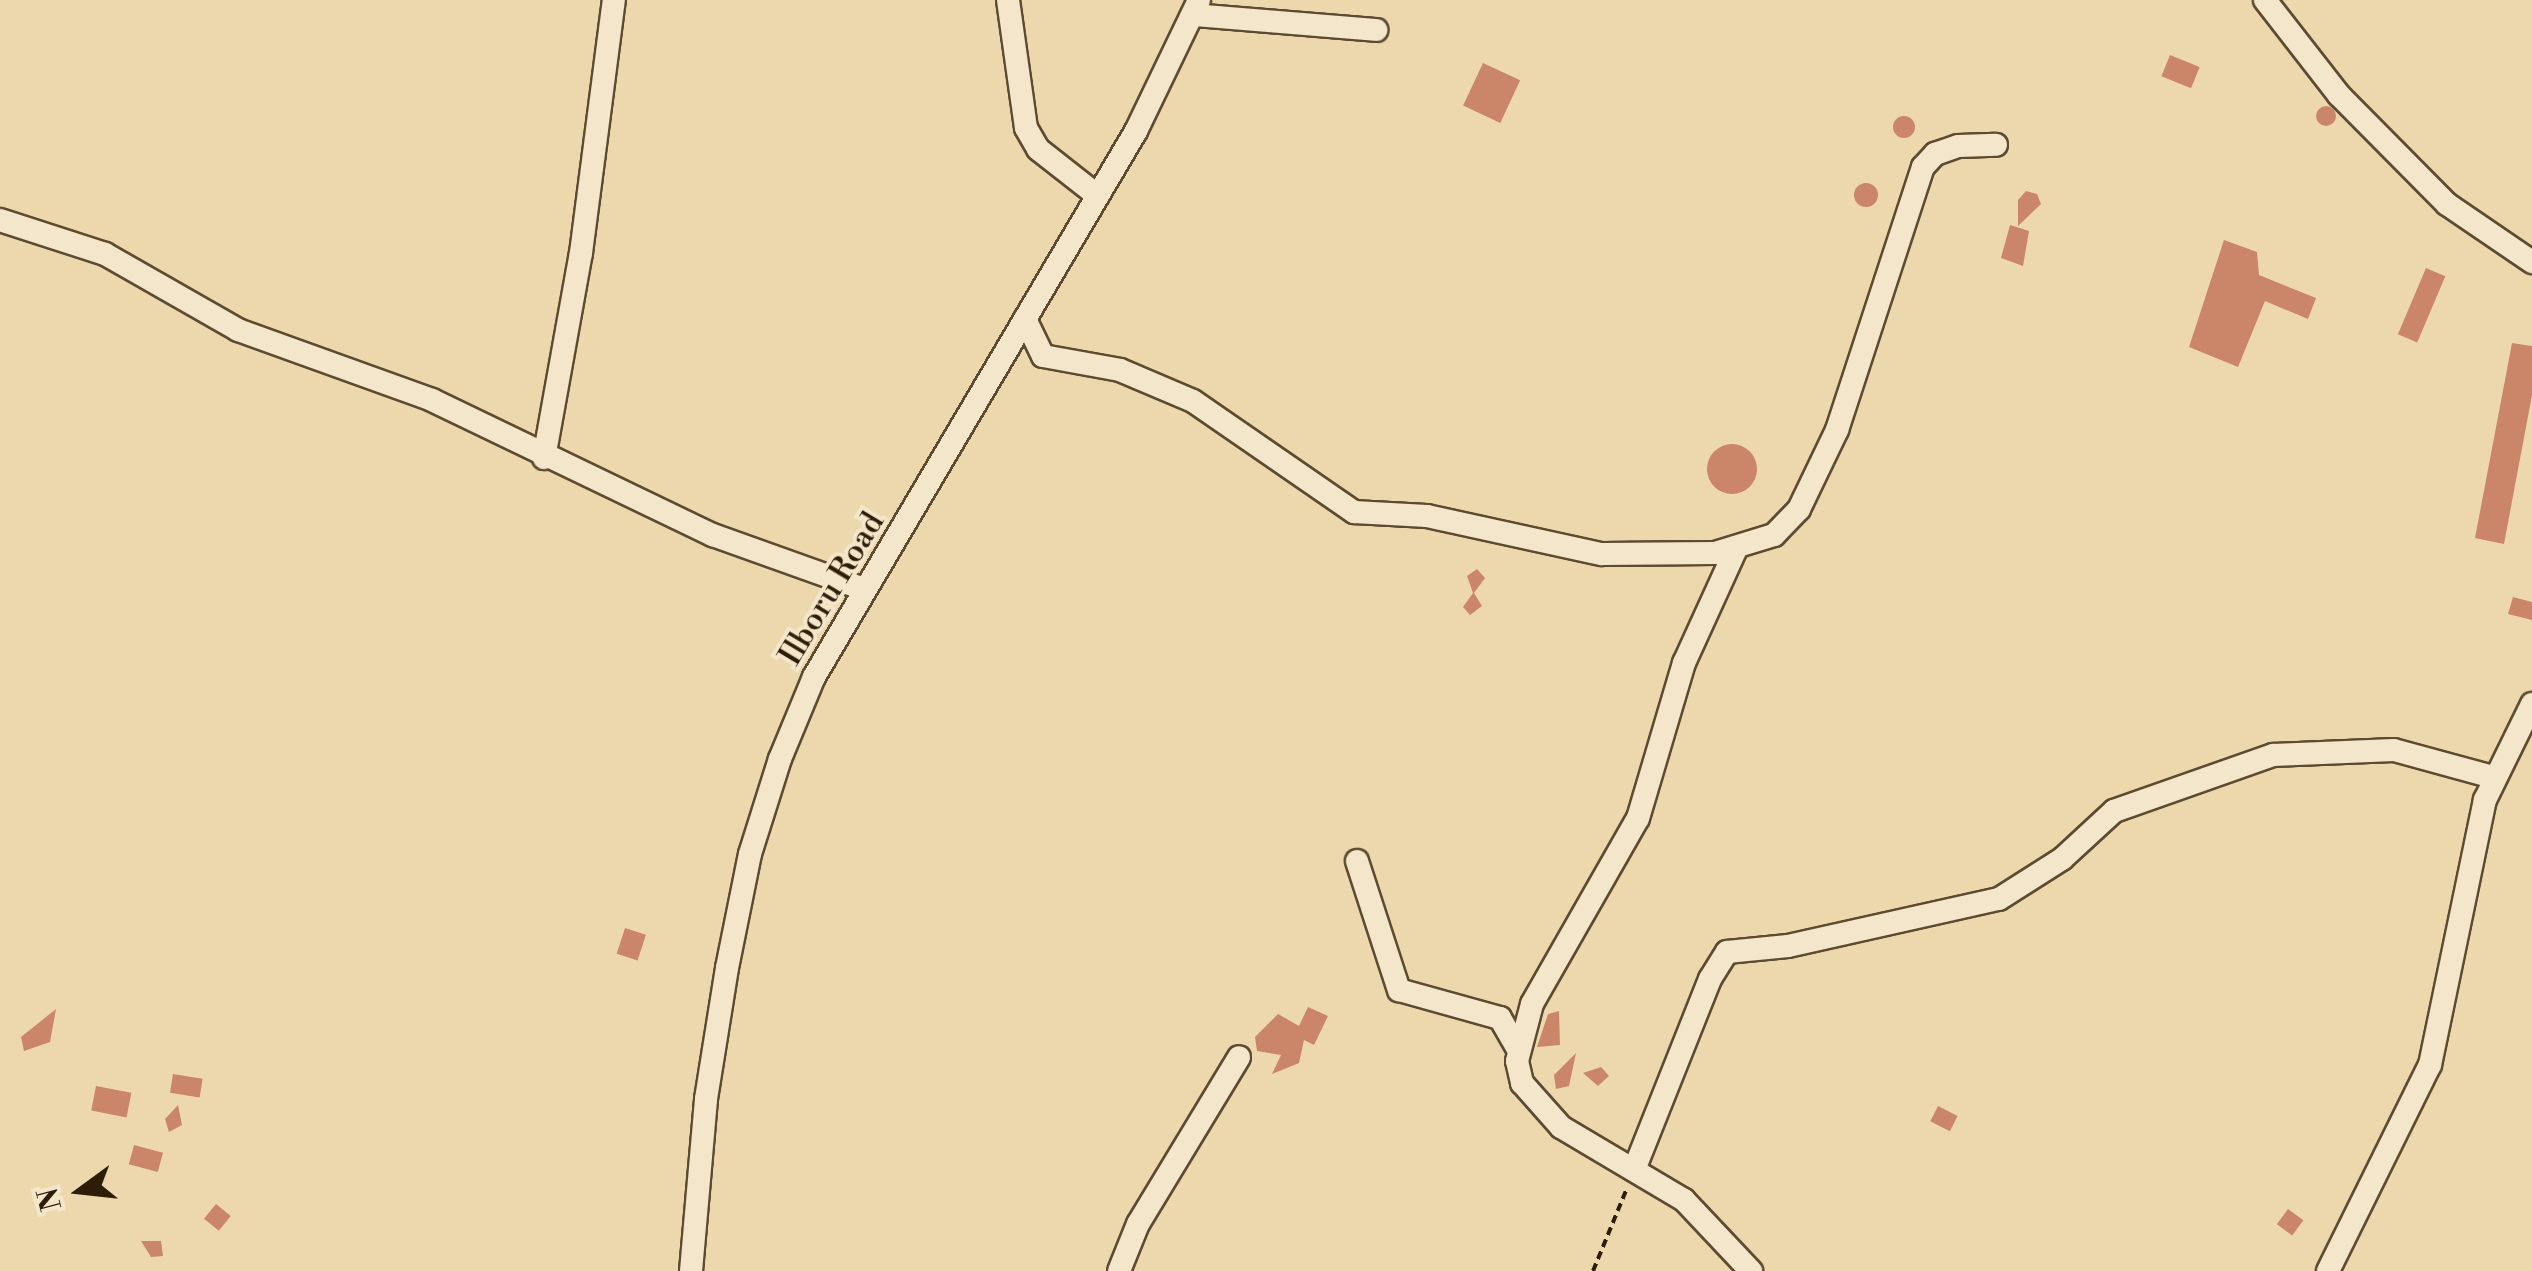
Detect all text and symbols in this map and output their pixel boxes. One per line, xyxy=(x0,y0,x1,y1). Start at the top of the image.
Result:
street label: Ilboru Road xyxy=(771,506,893,672)
north arrow xyxy=(30,1141,130,1241)
text: N xyxy=(31,1184,70,1214)

